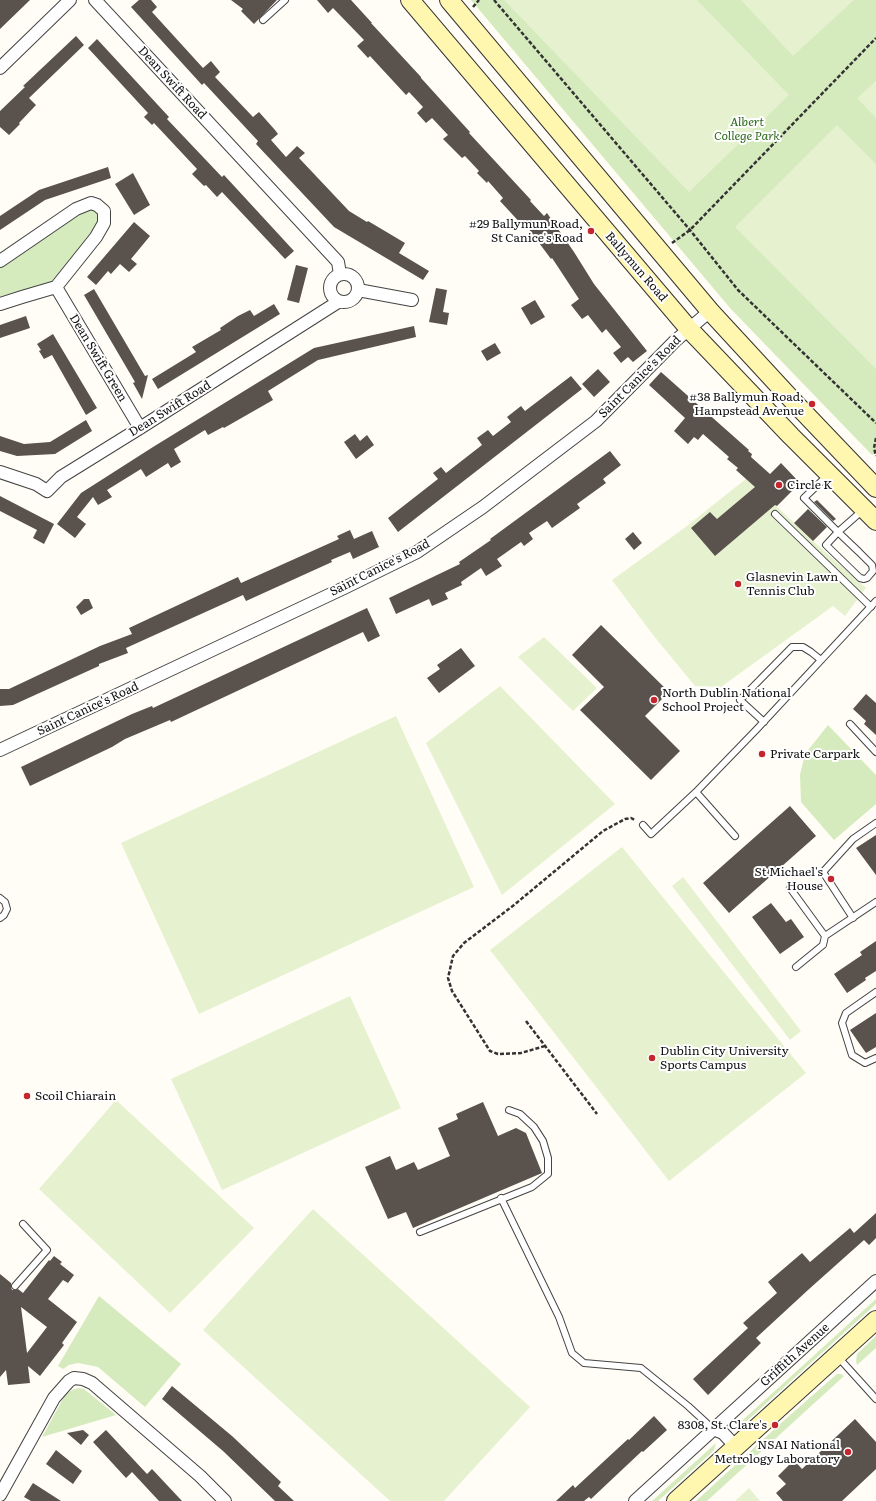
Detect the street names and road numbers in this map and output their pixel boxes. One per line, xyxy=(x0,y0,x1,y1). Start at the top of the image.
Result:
street label: Dean Swift Road xyxy=(135,44,209,122)
street label: Ballymun Road xyxy=(602,229,670,305)
street label: Dean Swift Green xyxy=(66,312,130,404)
street label: Saint Canice's Road xyxy=(596,333,684,421)
street label: Dean Swift Road xyxy=(126,378,214,440)
street label: Saint Canice's Road xyxy=(328,537,432,599)
street label: Saint Canice's Road xyxy=(35,679,141,739)
street label: Griffith Avenue xyxy=(758,1320,832,1390)

